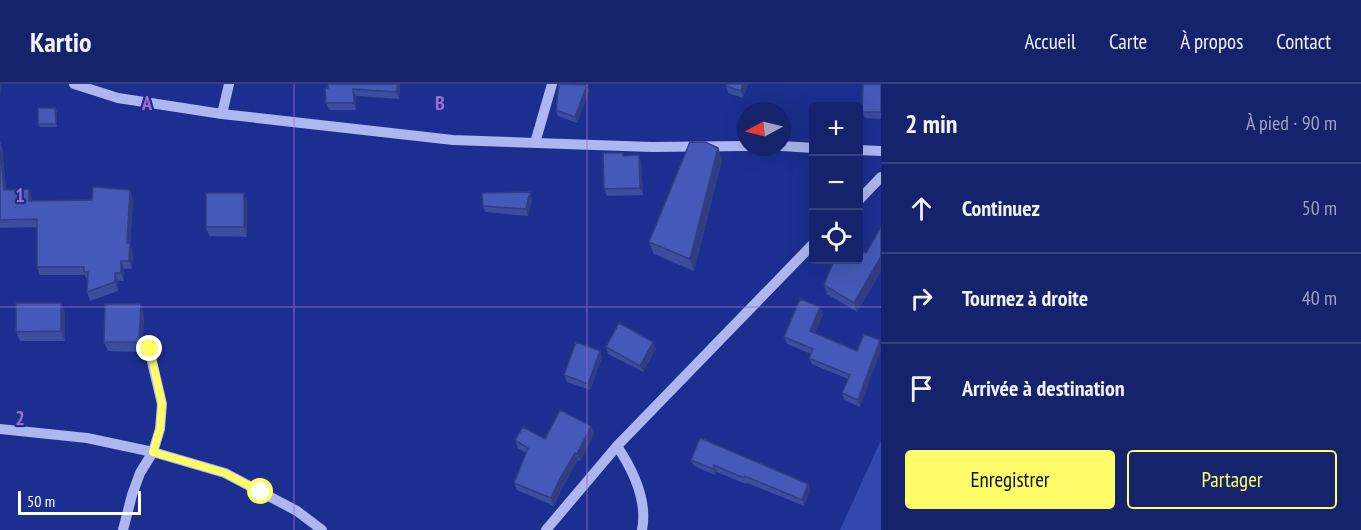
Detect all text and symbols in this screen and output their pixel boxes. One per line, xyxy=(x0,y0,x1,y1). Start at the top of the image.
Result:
text: Kartio xyxy=(30,23,92,60)
text: Accueil xyxy=(1024,28,1076,55)
text: Carte xyxy=(1109,28,1147,55)
text: À propos xyxy=(1180,28,1243,55)
text: Contact xyxy=(1276,28,1331,55)
text: A xyxy=(141,90,153,116)
text: B xyxy=(435,90,445,116)
north arrow xyxy=(737,102,791,156)
map controls xyxy=(809,102,863,264)
button: + xyxy=(809,102,863,156)
text: 2 min xyxy=(905,107,958,140)
text: À pied · 90 m xyxy=(1246,110,1337,136)
button: − xyxy=(809,156,863,210)
text: 1 xyxy=(15,182,25,208)
icon: ahead xyxy=(905,192,938,225)
text: Continuez xyxy=(962,194,1040,222)
text: 50 m xyxy=(1302,195,1337,221)
button: locate xyxy=(809,210,863,264)
icon: right xyxy=(905,282,938,315)
text: Tournez à droite xyxy=(962,284,1088,312)
text: 40 m xyxy=(1302,285,1337,311)
route end xyxy=(136,335,162,361)
icon: arrive xyxy=(905,372,938,405)
text: Arrivée à destination xyxy=(962,374,1125,402)
text: 2 xyxy=(15,405,25,431)
button: Enregistrer xyxy=(905,450,1115,509)
button: Partager xyxy=(1127,450,1337,509)
route start xyxy=(247,478,273,504)
scale bar xyxy=(18,488,141,516)
text: 50 m xyxy=(27,491,55,511)

